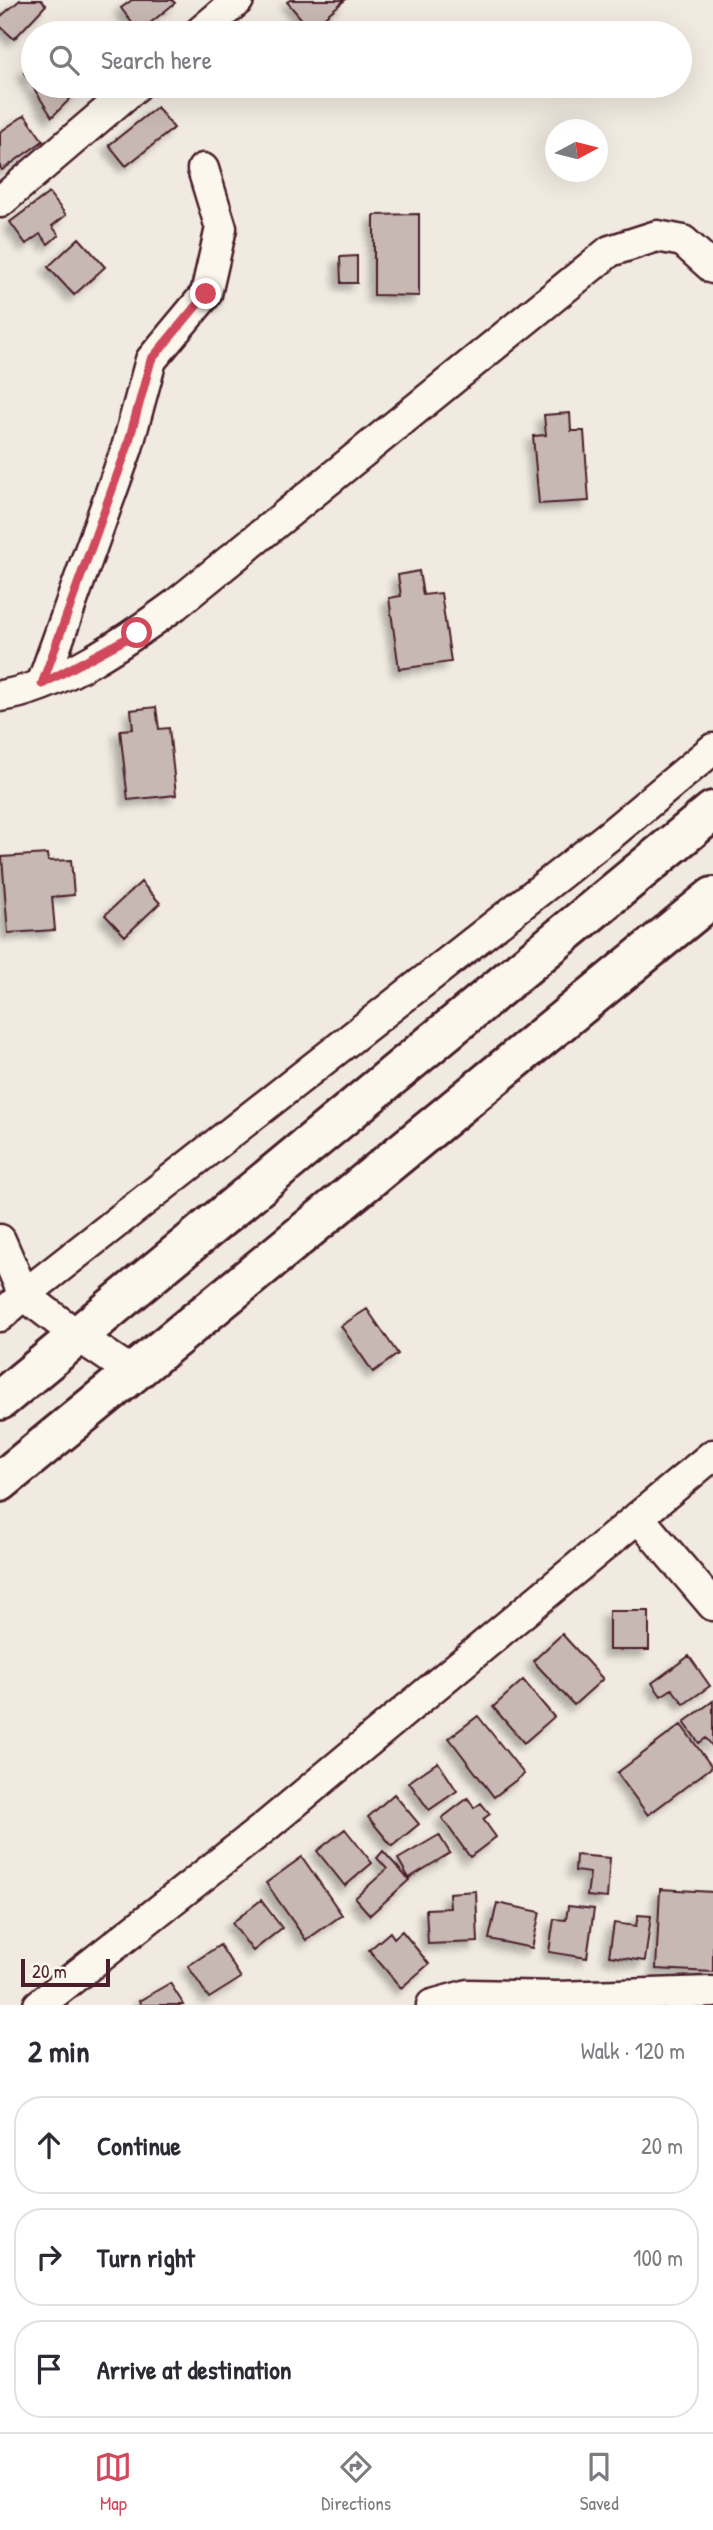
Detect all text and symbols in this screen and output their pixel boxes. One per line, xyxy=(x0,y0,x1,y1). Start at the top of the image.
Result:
search box xyxy=(21,21,692,98)
icon: search xyxy=(45,41,83,79)
text: Search here xyxy=(101,42,212,77)
north arrow xyxy=(545,119,608,182)
route end xyxy=(190,278,221,309)
route start xyxy=(121,617,152,648)
scale bar xyxy=(21,1956,110,1988)
text: 20 m xyxy=(32,1958,67,1984)
text: 2 min xyxy=(28,2031,90,2071)
text: Walk · 120 m xyxy=(581,2035,685,2066)
icon: ahead xyxy=(30,2126,68,2164)
text: Continue xyxy=(97,2128,181,2163)
text: 20 m xyxy=(641,2130,683,2161)
icon: right xyxy=(30,2238,68,2276)
text: Turn right xyxy=(97,2240,195,2275)
text: 100 m xyxy=(633,2242,683,2273)
icon: arrive xyxy=(30,2350,68,2388)
text: Arrive at destination xyxy=(97,2352,292,2387)
tab: Map xyxy=(94,2448,132,2516)
tab: Directions xyxy=(321,2448,391,2516)
tab: Saved xyxy=(580,2448,619,2516)

